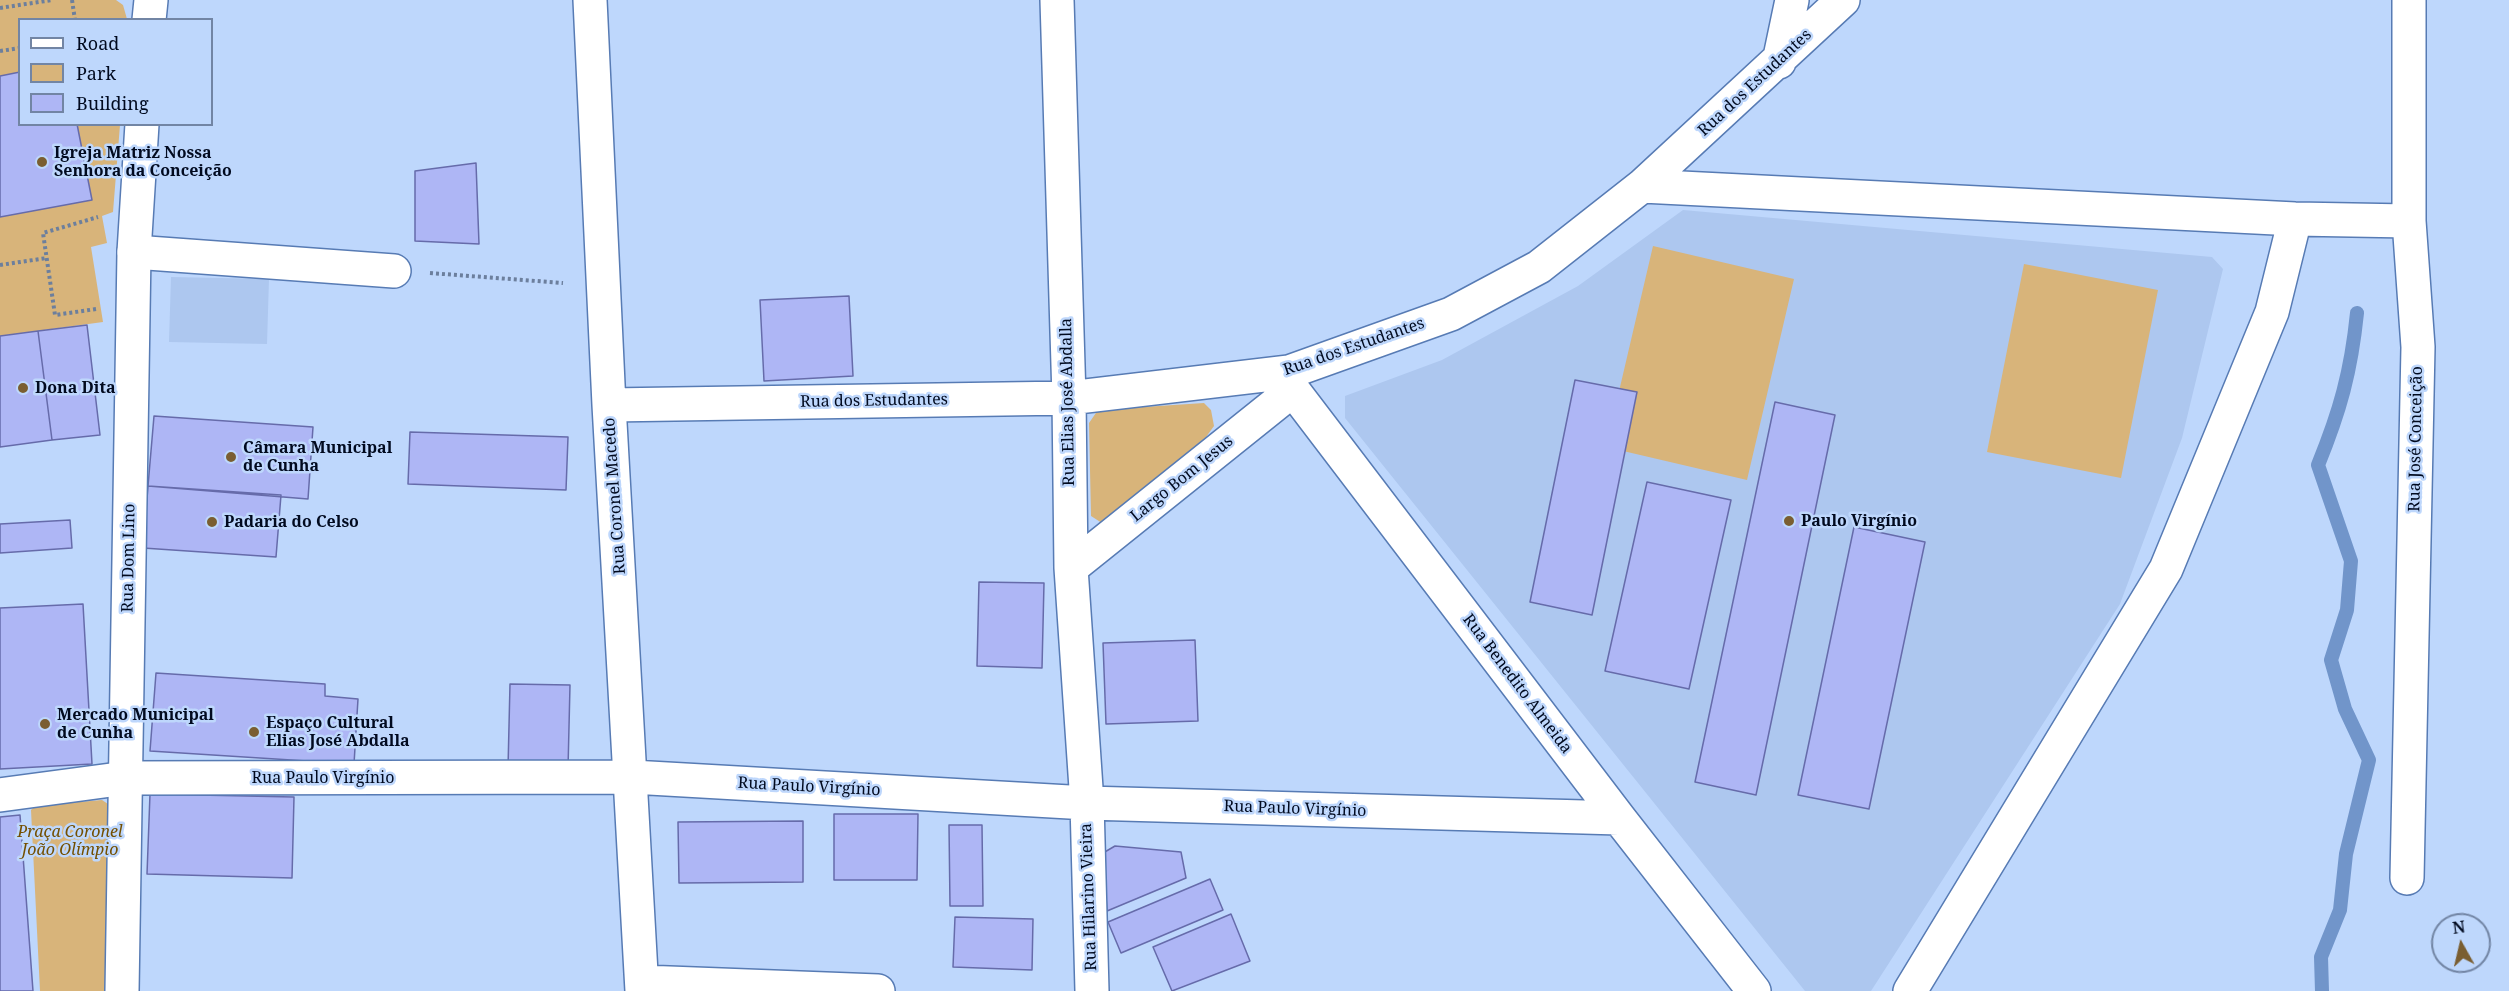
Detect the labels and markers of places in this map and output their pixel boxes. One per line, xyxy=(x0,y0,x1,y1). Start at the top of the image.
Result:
place label: Igreja Matriz Nossa Senhora da Conceição xyxy=(54,143,232,181)
marker: Igreja Matriz Nossa Senhora da Conceição xyxy=(35,155,49,169)
place label: Dona Dita xyxy=(35,378,116,398)
marker: Dona Dita xyxy=(16,381,30,395)
place label: Câmara Municipal de Cunha xyxy=(243,438,392,476)
marker: Câmara Municipal de Cunha xyxy=(224,450,238,464)
place label: Paulo Virgínio xyxy=(1801,511,1917,531)
place label: Padaria do Celso xyxy=(224,512,359,532)
marker: Paulo Virgínio xyxy=(1782,514,1796,528)
marker: Padaria do Celso xyxy=(205,515,219,529)
place label: Mercado Municipal de Cunha xyxy=(57,705,214,743)
place label: Espaço Cultural Elias José Abdalla xyxy=(266,713,410,751)
marker: Mercado Municipal de Cunha xyxy=(38,717,52,731)
marker: Espaço Cultural Elias José Abdalla xyxy=(247,725,261,739)

